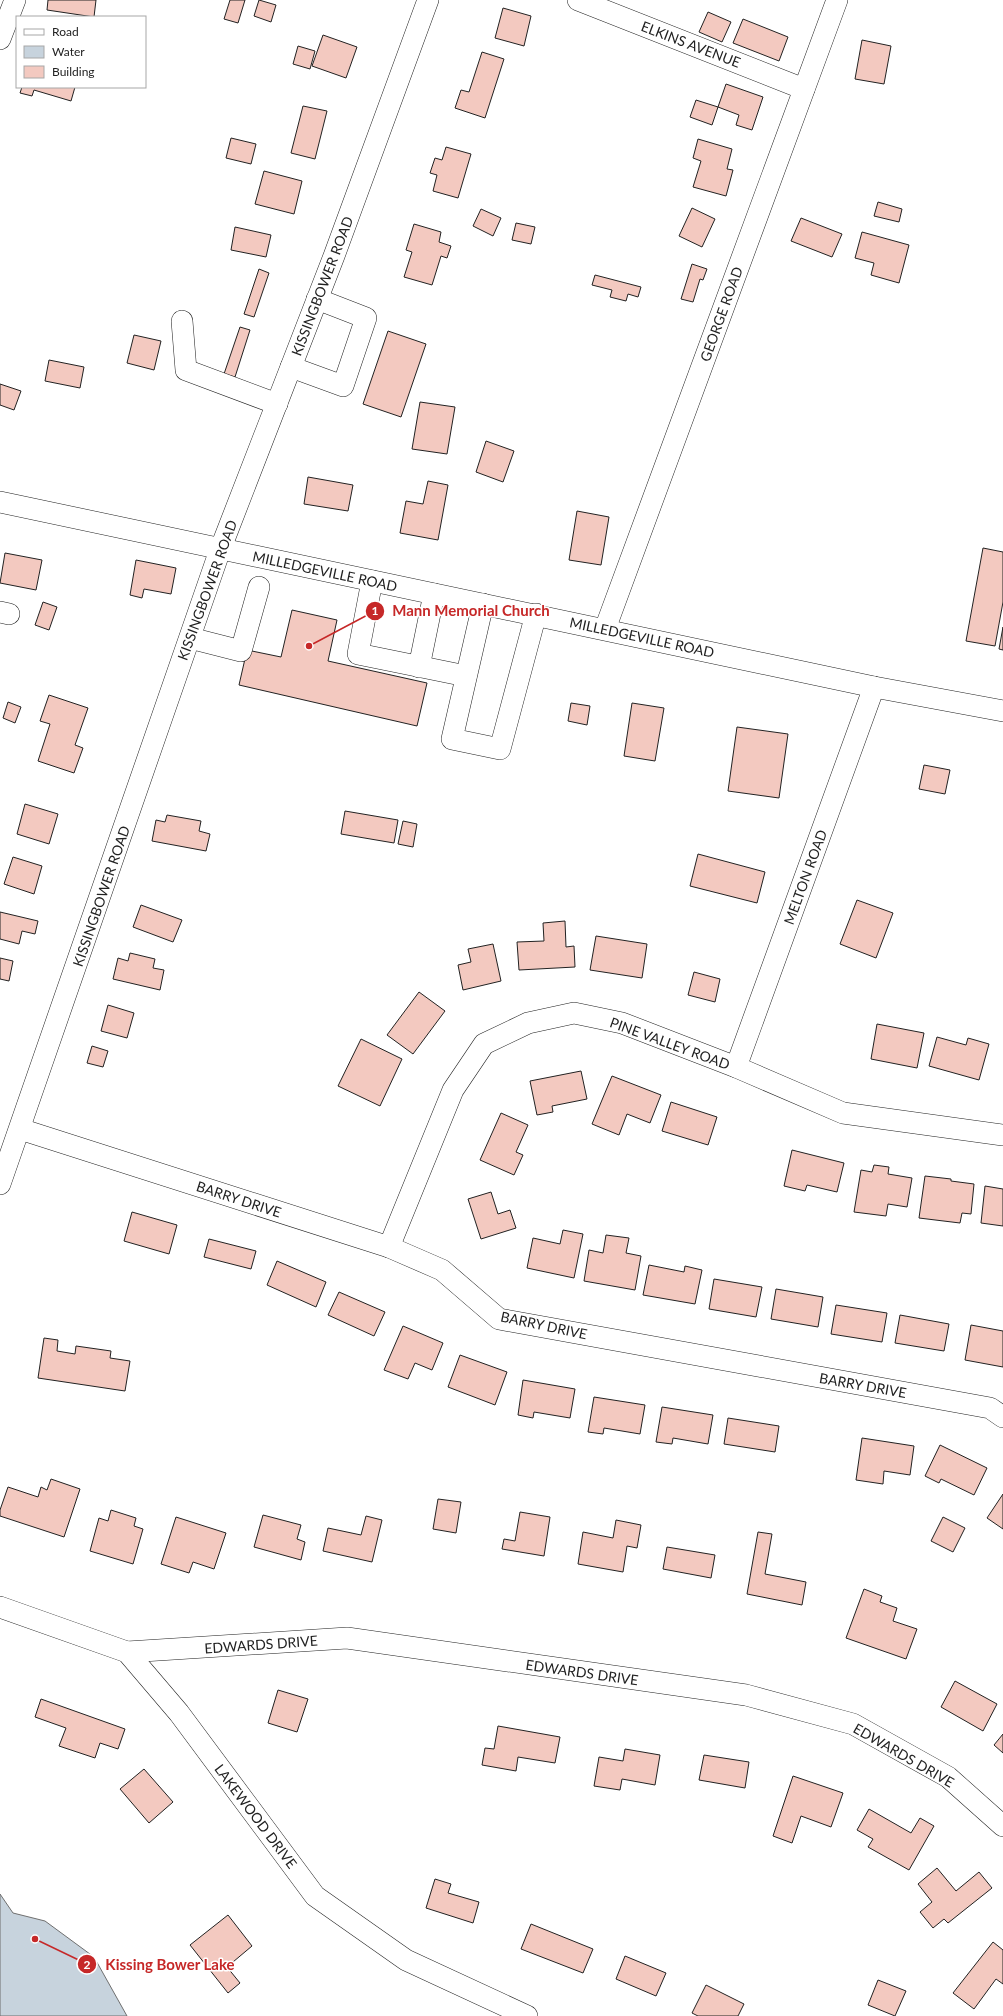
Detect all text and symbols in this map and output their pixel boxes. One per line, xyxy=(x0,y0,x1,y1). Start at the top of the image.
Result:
legend xyxy=(16,16,146,88)
street label: ELKINS AVENUE xyxy=(639,17,743,71)
text: Road xyxy=(52,24,79,39)
text: Water xyxy=(52,44,85,59)
text: Building xyxy=(52,64,95,79)
street label: KISSINGBOWER ROAD xyxy=(288,214,356,358)
street label: GEORGE ROAD xyxy=(696,264,746,364)
street label: KISSINGBOWER ROAD xyxy=(174,518,240,662)
street label: MILLEDGEVILLE ROAD xyxy=(251,547,399,595)
callout: Mann Memorial Church xyxy=(365,598,558,625)
text: Mann Memorial Church xyxy=(392,601,550,619)
text: 1 xyxy=(372,603,379,618)
street label: MILLEDGEVILLE ROAD xyxy=(568,613,716,661)
street label: KISSINGBOWER ROAD xyxy=(69,823,133,969)
street label: MELTON ROAD xyxy=(780,827,830,927)
street label: PINE VALLEY ROAD xyxy=(608,1013,732,1073)
street label: BARRY DRIVE xyxy=(194,1177,284,1221)
street label: BARRY DRIVE xyxy=(499,1308,589,1342)
street label: BARRY DRIVE xyxy=(818,1369,908,1401)
street label: EDWARDS DRIVE xyxy=(204,1632,318,1656)
street label: EDWARDS DRIVE xyxy=(525,1656,639,1688)
street label: EDWARDS DRIVE xyxy=(851,1719,957,1791)
street label: LAKEWOOD DRIVE xyxy=(211,1761,301,1871)
callout: Kissing Bower Lake xyxy=(77,1951,243,1978)
text: Kissing Bower Lake xyxy=(105,1955,235,1973)
text: 2 xyxy=(84,1957,91,1972)

